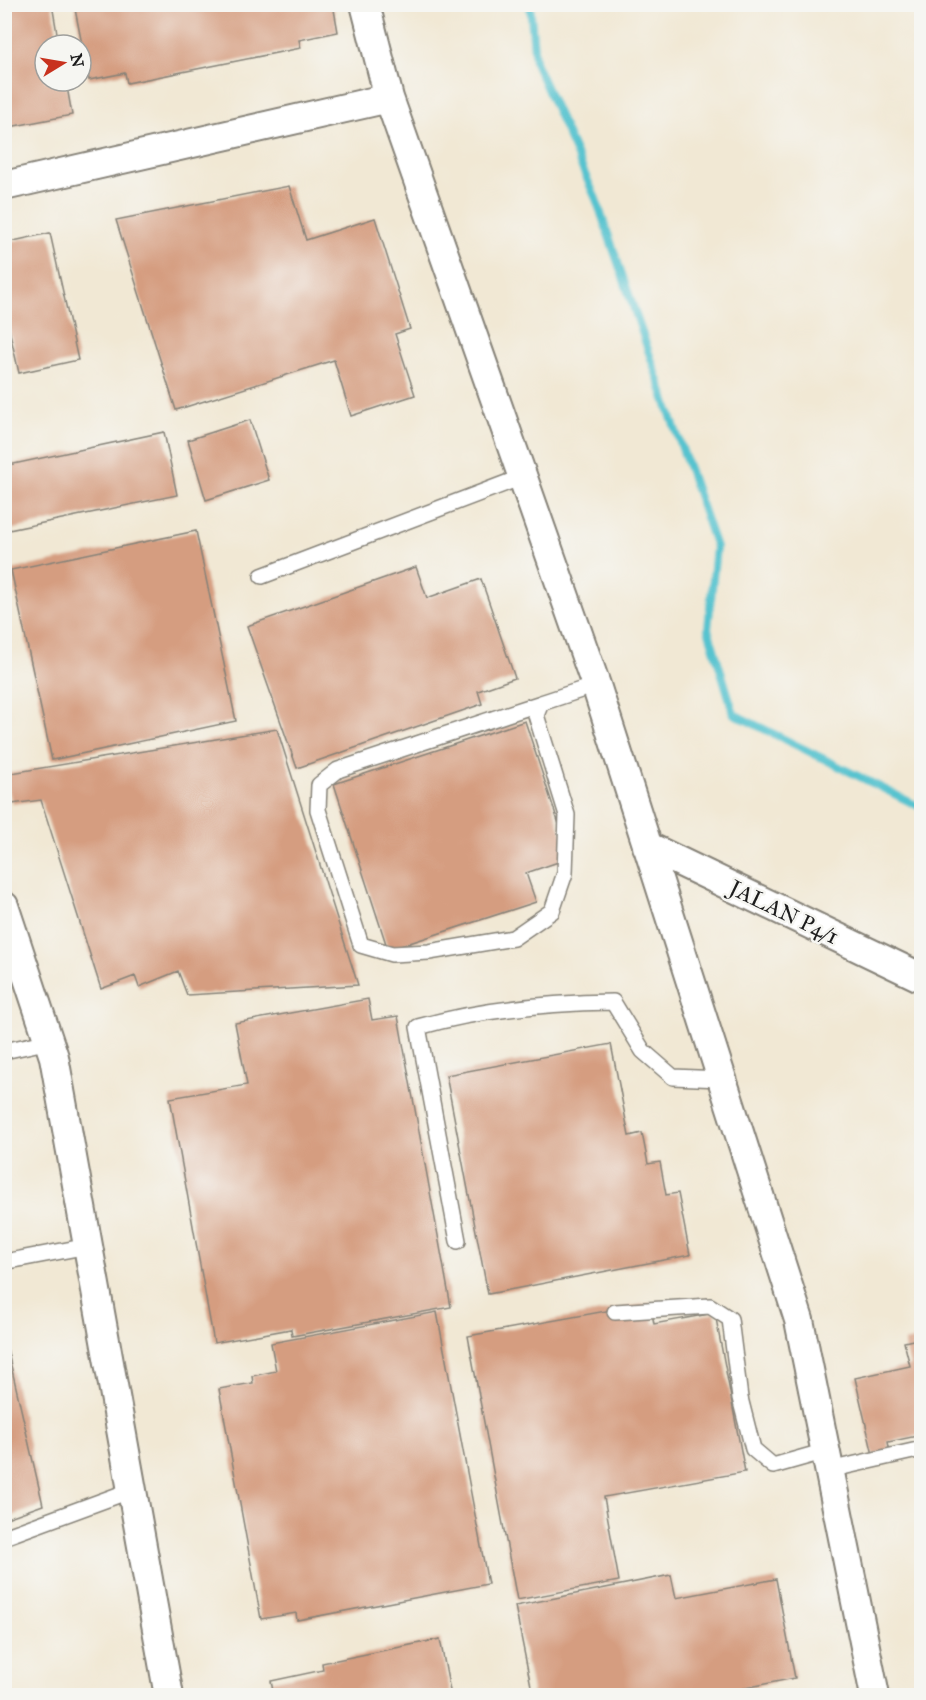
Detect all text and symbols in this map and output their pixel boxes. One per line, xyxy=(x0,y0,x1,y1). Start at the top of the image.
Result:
north arrow xyxy=(33,33,93,93)
text: N xyxy=(67,52,88,69)
street label: JALAN P4/1 xyxy=(723,873,843,950)

